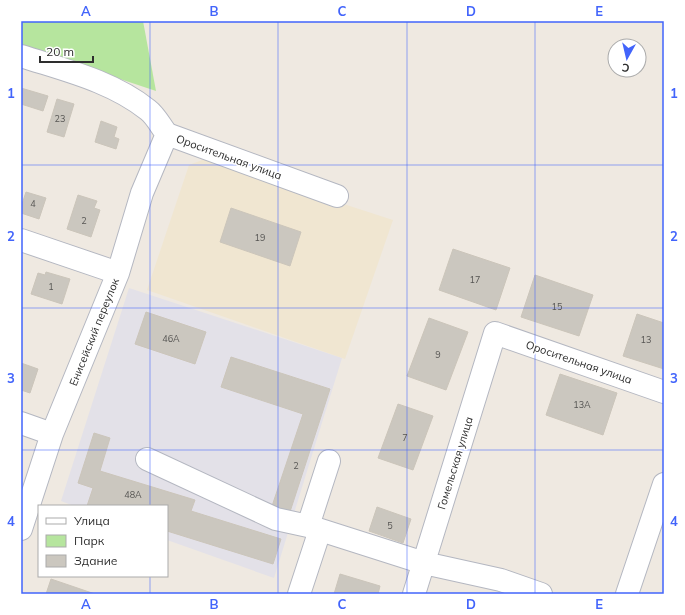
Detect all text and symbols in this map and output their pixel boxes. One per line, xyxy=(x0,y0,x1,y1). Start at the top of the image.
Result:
text: A xyxy=(81,3,91,19)
text: B xyxy=(210,3,219,19)
text: C xyxy=(338,3,347,19)
text: D xyxy=(466,3,476,19)
text: E xyxy=(595,3,603,19)
scale bar xyxy=(40,38,93,64)
north arrow xyxy=(607,38,647,78)
text: 20 m xyxy=(46,44,74,59)
text: С xyxy=(620,60,630,75)
text: 1 xyxy=(7,85,15,101)
text: 1 xyxy=(670,85,678,101)
house number: 23 xyxy=(55,113,65,124)
street label: Оросительная улица xyxy=(174,131,284,183)
house number: 4 xyxy=(30,198,36,209)
house number: 2 xyxy=(81,215,87,226)
text: 2 xyxy=(7,228,15,244)
text: 2 xyxy=(670,228,678,244)
house number: 19 xyxy=(255,232,265,243)
house number: 17 xyxy=(470,274,480,285)
street label: Енисейский переулок xyxy=(66,276,122,388)
house number: 1 xyxy=(48,281,54,292)
house number: 15 xyxy=(552,301,563,312)
house number: 46А xyxy=(162,333,180,344)
house number: 13 xyxy=(641,334,651,345)
street label: Оросительная улица xyxy=(524,337,634,387)
house number: 9 xyxy=(435,349,441,360)
text: 3 xyxy=(7,370,15,386)
text: 3 xyxy=(670,370,678,386)
house number: 13А xyxy=(573,399,591,410)
street label: Гомельская улица xyxy=(434,415,476,511)
house number: 7 xyxy=(402,432,408,443)
house number: 2 xyxy=(293,460,299,471)
house number: 48А xyxy=(124,489,142,500)
legend xyxy=(38,505,168,577)
text: 4 xyxy=(7,513,15,529)
text: Улица xyxy=(73,513,110,528)
text: 4 xyxy=(670,513,678,529)
house number: 5 xyxy=(387,520,393,531)
text: Парк xyxy=(74,533,105,548)
text: Здание xyxy=(74,553,118,568)
text: A xyxy=(81,596,91,612)
text: B xyxy=(210,596,219,612)
text: C xyxy=(338,596,347,612)
text: D xyxy=(466,596,476,612)
text: E xyxy=(595,596,603,612)

